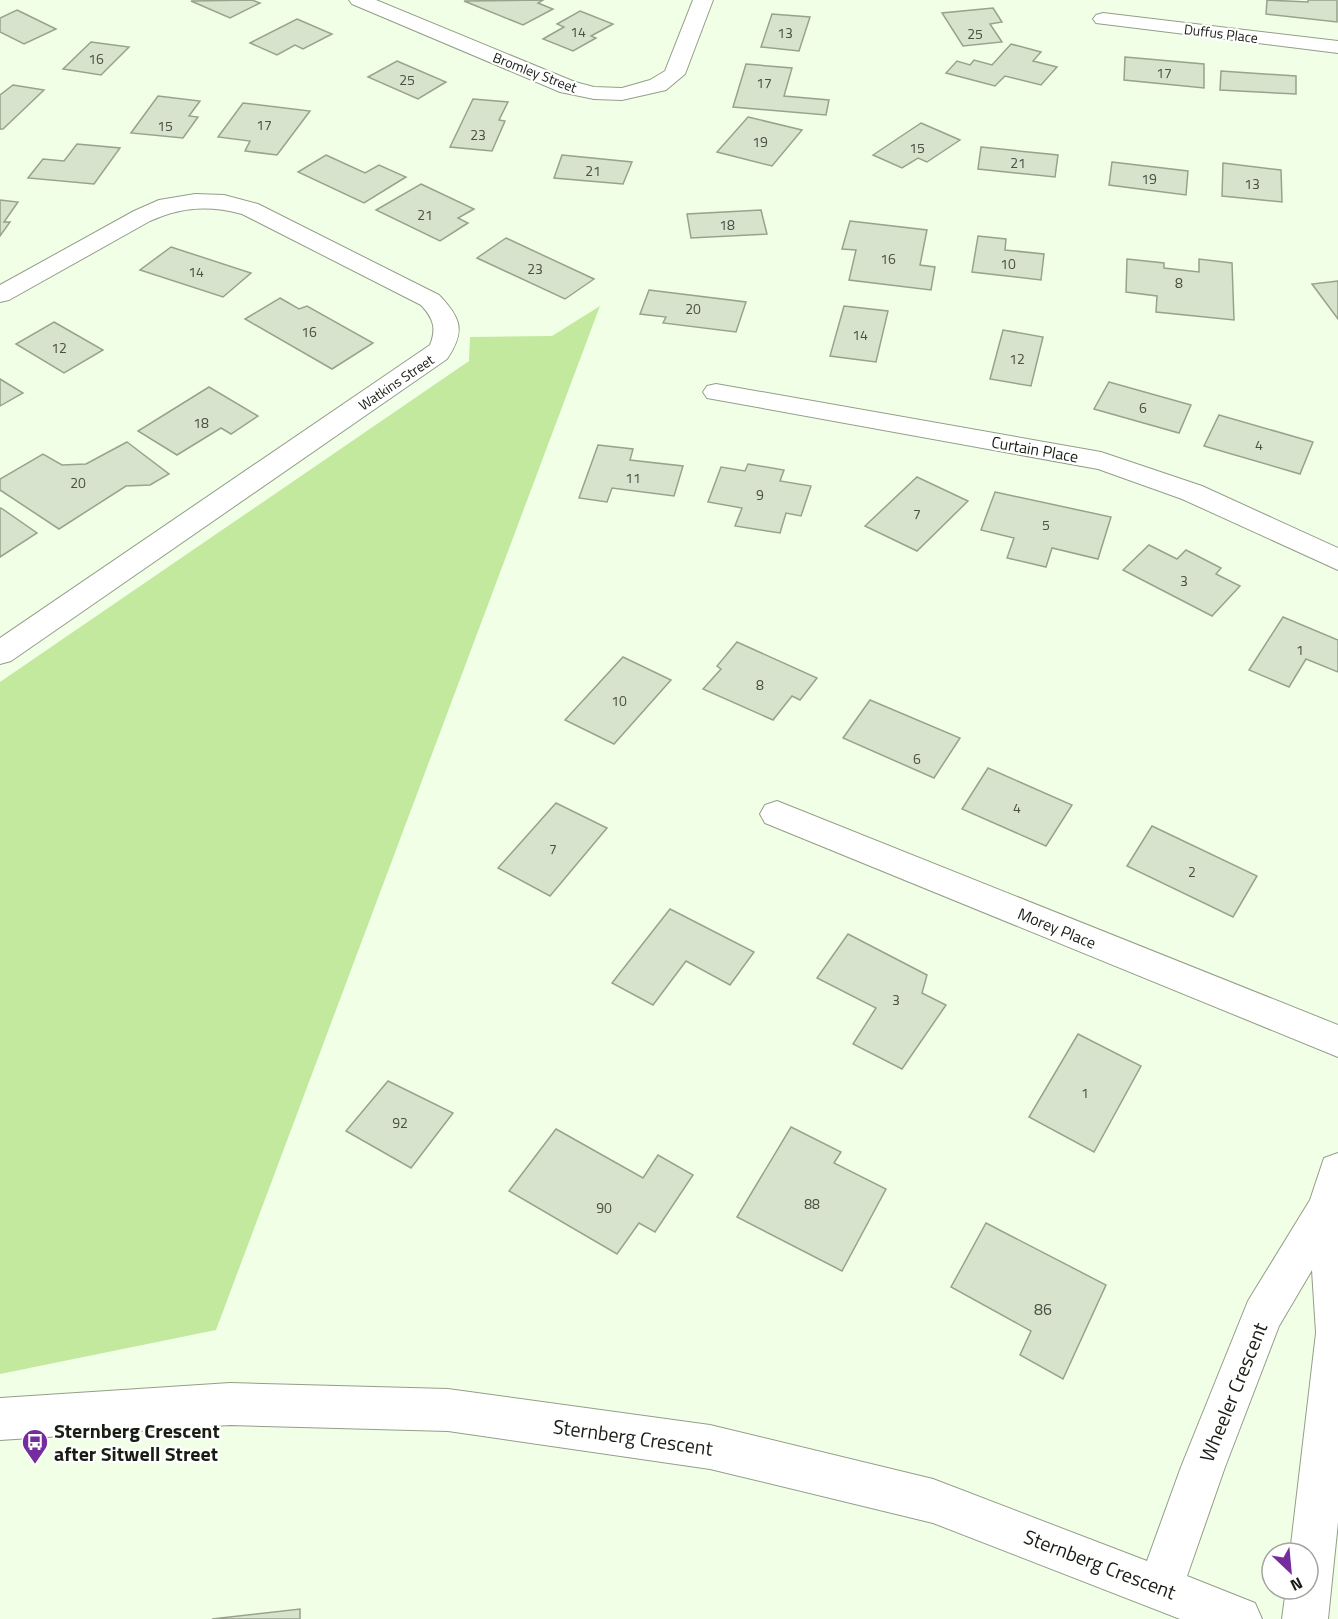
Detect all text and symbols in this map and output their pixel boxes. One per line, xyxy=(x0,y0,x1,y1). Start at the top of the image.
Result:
street label: Duffus Place xyxy=(1183,18,1259,48)
house number: 14 xyxy=(570,21,586,42)
house number: 13 xyxy=(777,22,793,43)
house number: 25 xyxy=(967,23,983,44)
street label: Bromley Street xyxy=(490,46,580,98)
house number: 16 xyxy=(88,48,104,69)
house number: 17 xyxy=(1156,62,1172,83)
house number: 25 xyxy=(399,69,415,90)
house number: 17 xyxy=(756,72,772,93)
house number: 17 xyxy=(256,114,272,135)
house number: 15 xyxy=(157,115,173,136)
house number: 23 xyxy=(470,124,486,145)
house number: 19 xyxy=(752,131,768,152)
house number: 15 xyxy=(909,137,925,158)
house number: 21 xyxy=(1010,152,1026,173)
house number: 21 xyxy=(585,160,601,181)
house number: 19 xyxy=(1141,168,1157,189)
house number: 13 xyxy=(1244,173,1260,194)
house number: 21 xyxy=(417,204,433,225)
house number: 18 xyxy=(719,214,735,235)
house number: 16 xyxy=(880,248,896,269)
house number: 10 xyxy=(1000,253,1016,274)
house number: 23 xyxy=(527,258,543,279)
house number: 14 xyxy=(188,261,204,282)
house number: 8 xyxy=(1175,272,1183,293)
house number: 20 xyxy=(685,298,701,319)
house number: 16 xyxy=(301,321,317,342)
house number: 14 xyxy=(852,324,868,345)
house number: 12 xyxy=(51,337,67,358)
house number: 12 xyxy=(1009,348,1025,369)
street label: Watkins Street xyxy=(354,349,438,415)
house number: 6 xyxy=(1139,397,1147,418)
house number: 18 xyxy=(193,412,209,433)
street label: Curtain Place xyxy=(990,430,1080,468)
house number: 4 xyxy=(1255,434,1263,455)
house number: 11 xyxy=(625,467,641,488)
house number: 20 xyxy=(70,472,86,493)
house number: 9 xyxy=(756,484,764,505)
house number: 7 xyxy=(913,503,921,524)
house number: 5 xyxy=(1042,514,1050,535)
house number: 3 xyxy=(1180,570,1188,591)
house number: 1 xyxy=(1296,639,1304,660)
house number: 8 xyxy=(756,674,764,695)
house number: 10 xyxy=(611,690,627,711)
house number: 6 xyxy=(913,748,921,769)
house number: 4 xyxy=(1013,797,1021,818)
house number: 7 xyxy=(549,838,557,859)
house number: 2 xyxy=(1188,861,1196,882)
street label: Morey Place xyxy=(1014,901,1100,955)
house number: 3 xyxy=(892,989,900,1010)
house number: 1 xyxy=(1081,1082,1089,1103)
house number: 92 xyxy=(392,1112,408,1133)
house number: 88 xyxy=(804,1193,820,1214)
house number: 90 xyxy=(596,1197,612,1218)
house number: 86 xyxy=(1034,1297,1052,1321)
street label: Wheeler Crescent xyxy=(1191,1318,1275,1466)
street label: Sternberg Crescent xyxy=(551,1410,715,1464)
place label: Sternberg Crescent after Sitwell Street xyxy=(54,1415,220,1469)
bus stop icon: Sternberg Crescent after Sitwell Street xyxy=(20,1427,50,1465)
street label: Sternberg Crescent xyxy=(1019,1521,1181,1607)
north arrow xyxy=(1260,1541,1320,1601)
text: N xyxy=(1286,1571,1307,1598)

